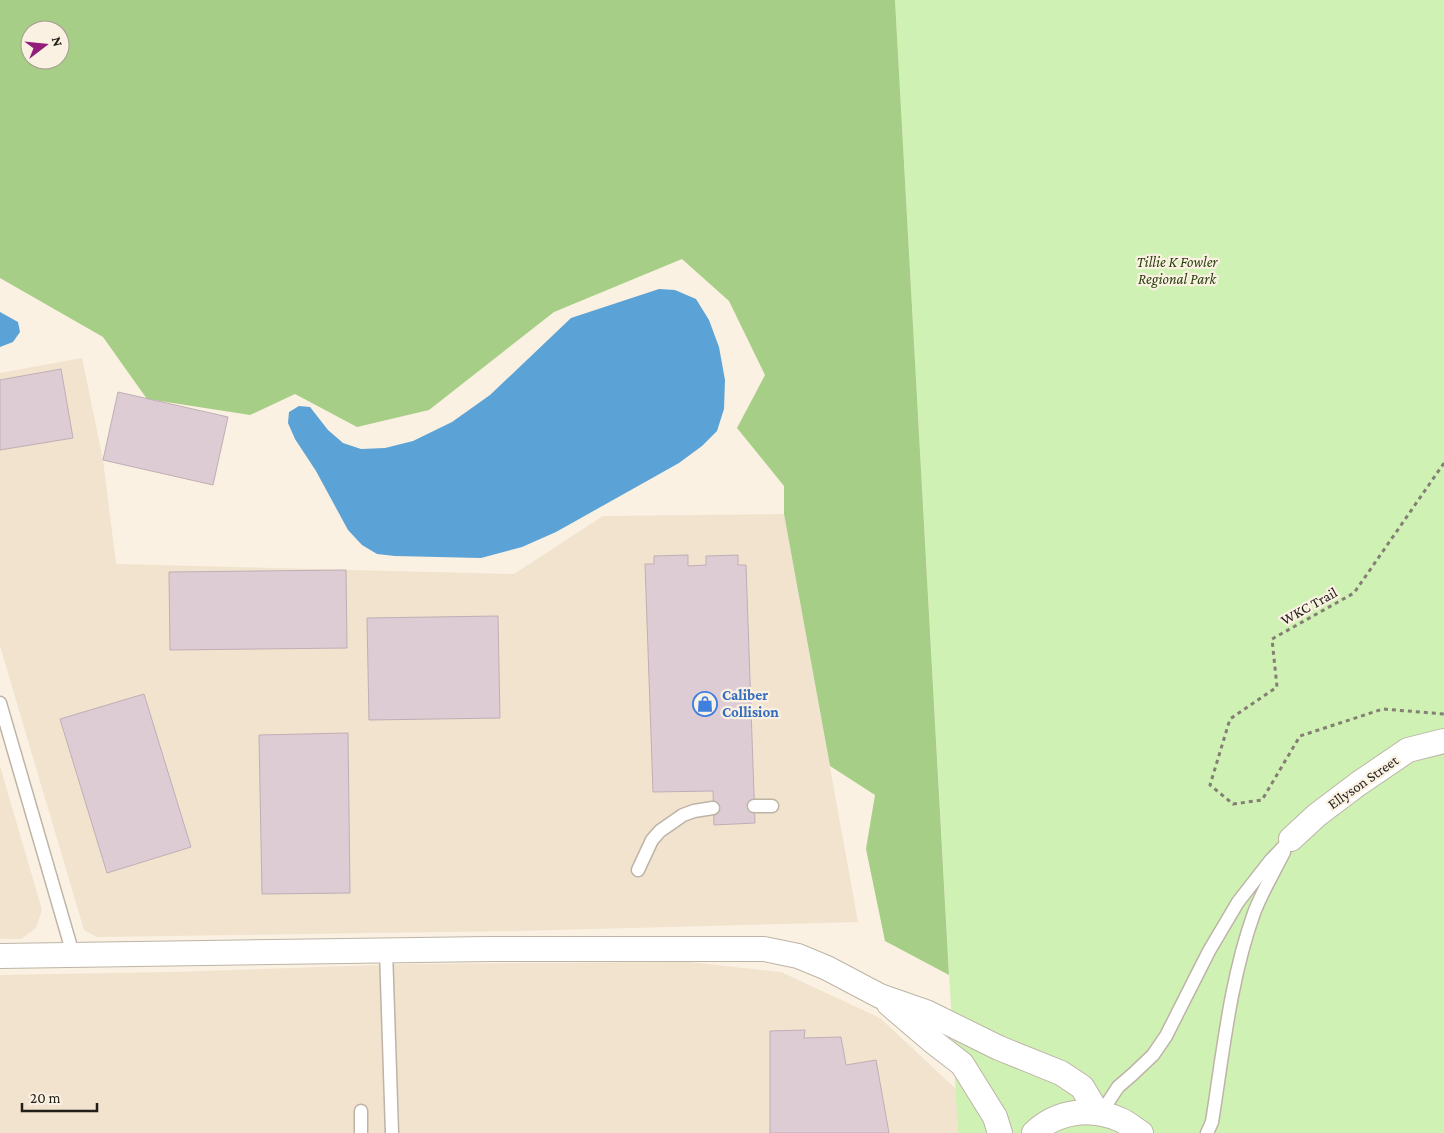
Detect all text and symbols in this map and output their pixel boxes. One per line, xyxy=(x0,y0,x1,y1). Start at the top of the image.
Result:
north arrow xyxy=(20,20,70,70)
text: N xyxy=(48,35,67,49)
park label: Tillie K Fowler Regional Park xyxy=(1136,254,1218,288)
street label: WKC Trail xyxy=(1278,584,1340,628)
place label: Caliber Collision xyxy=(722,687,779,720)
shop icon: Caliber Collision xyxy=(692,691,718,717)
street label: Ellyson Street xyxy=(1325,751,1403,813)
scale bar xyxy=(22,1080,98,1112)
text: 20 m xyxy=(30,1090,61,1106)

